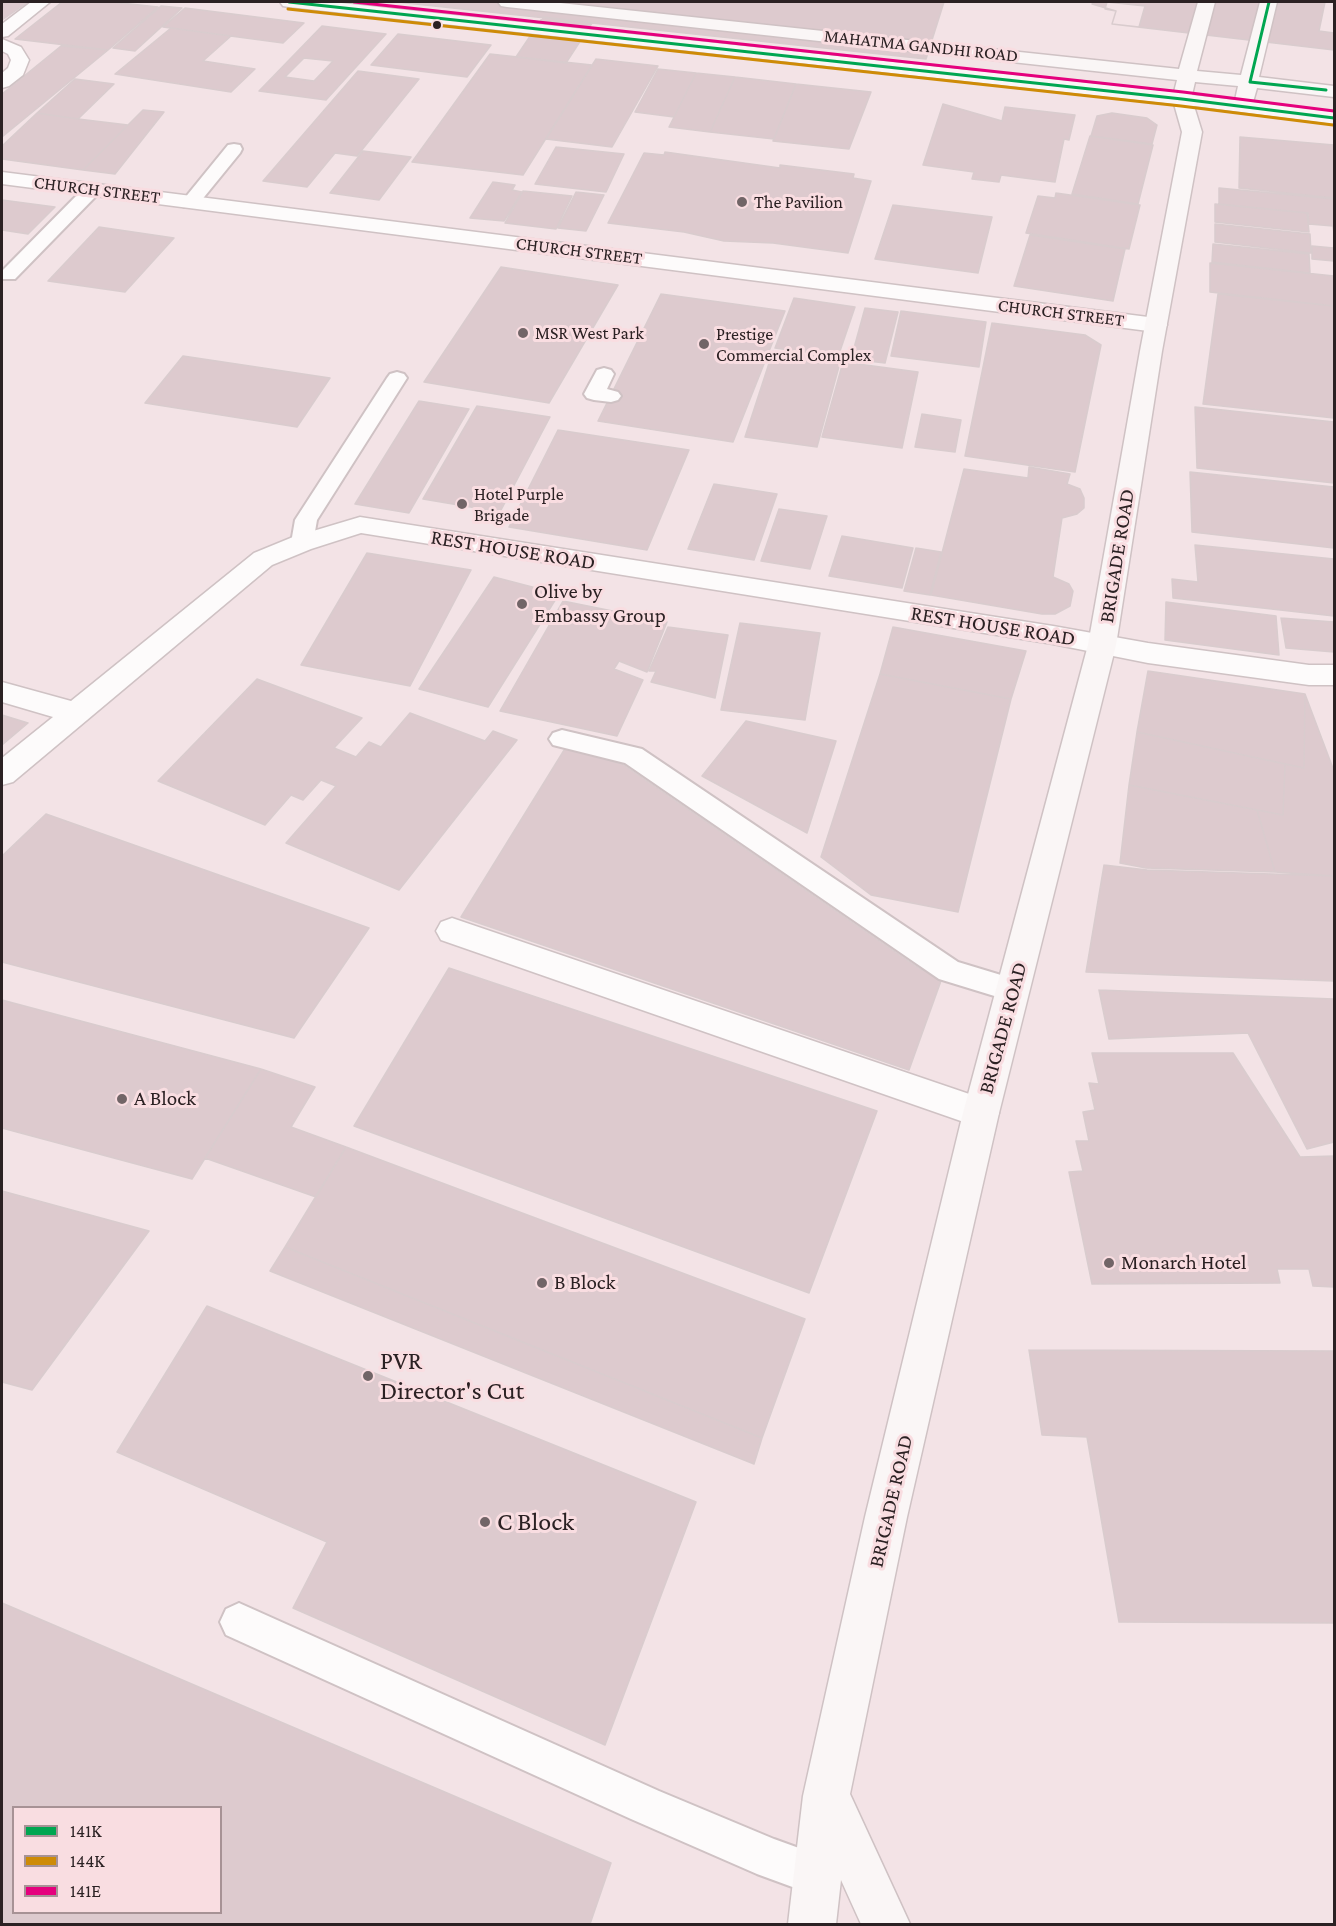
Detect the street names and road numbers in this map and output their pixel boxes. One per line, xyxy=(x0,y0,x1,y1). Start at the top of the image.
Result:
street label: MAHATMA GANDHI ROAD xyxy=(823,25,1019,67)
street label: CHURCH STREET xyxy=(33,172,161,208)
street label: CHURCH STREET xyxy=(515,233,643,269)
street label: CHURCH STREET xyxy=(997,295,1125,331)
street label: BRIGADE ROAD xyxy=(1094,487,1140,625)
street label: REST HOUSE ROAD xyxy=(429,525,597,575)
street label: REST HOUSE ROAD xyxy=(909,601,1077,651)
street label: BRIGADE ROAD xyxy=(973,959,1033,1097)
street label: BRIGADE ROAD xyxy=(864,1432,918,1570)

